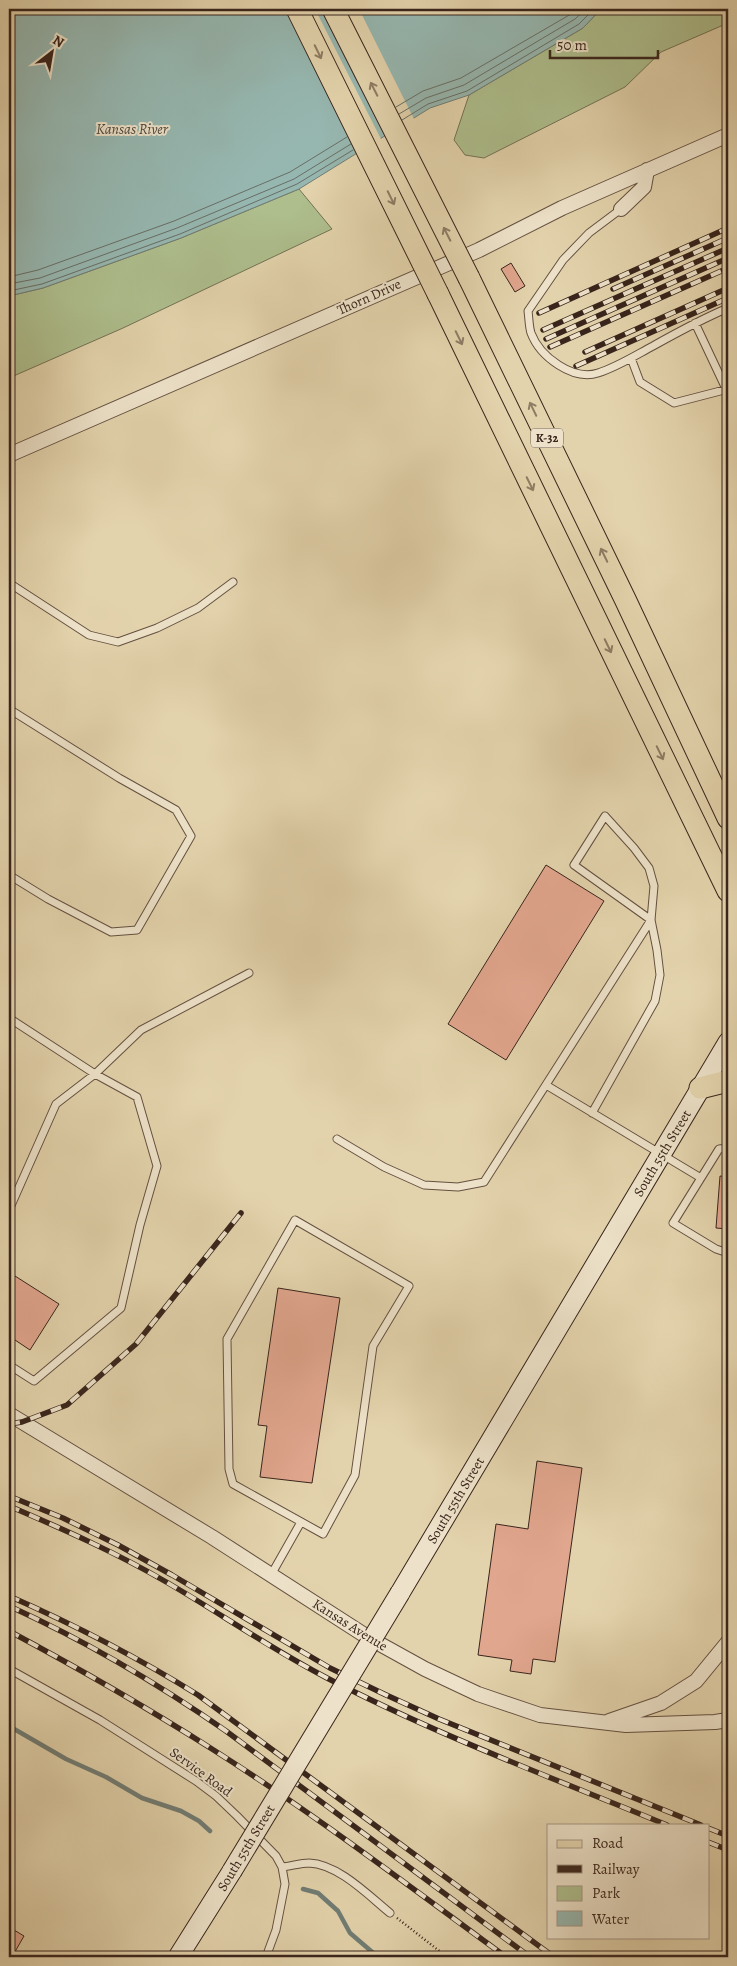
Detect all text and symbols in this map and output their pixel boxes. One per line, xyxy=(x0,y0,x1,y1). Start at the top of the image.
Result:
north arrow xyxy=(28,28,78,78)
scale bar xyxy=(550,28,657,60)
text: N xyxy=(49,31,68,52)
text: 50 m xyxy=(557,35,587,55)
one-way arrow xyxy=(314,45,324,60)
one-way arrow xyxy=(369,82,378,97)
water label: Kansas River xyxy=(96,119,169,139)
one-way arrow xyxy=(386,190,396,205)
one-way arrow xyxy=(442,227,451,242)
street label: Thorn Drive xyxy=(334,274,404,320)
one-way arrow xyxy=(455,330,465,345)
one-way arrow xyxy=(527,402,537,417)
road number: K-32 xyxy=(531,428,563,448)
one-way arrow xyxy=(526,476,535,491)
one-way arrow xyxy=(599,548,608,563)
one-way arrow xyxy=(604,638,614,653)
one-way arrow xyxy=(656,745,666,760)
street label: South 55th Street xyxy=(629,1106,695,1200)
street label: South 55th Street xyxy=(422,1453,489,1547)
street label: Kansas Avenue xyxy=(309,1594,391,1656)
street label: Service Road xyxy=(166,1743,237,1801)
street label: South 55th Street xyxy=(213,1801,280,1895)
legend xyxy=(547,1824,710,1938)
text: Road xyxy=(592,1833,624,1853)
text: Railway xyxy=(592,1859,640,1879)
text: Park xyxy=(592,1883,621,1903)
text: Water xyxy=(591,1909,629,1929)

